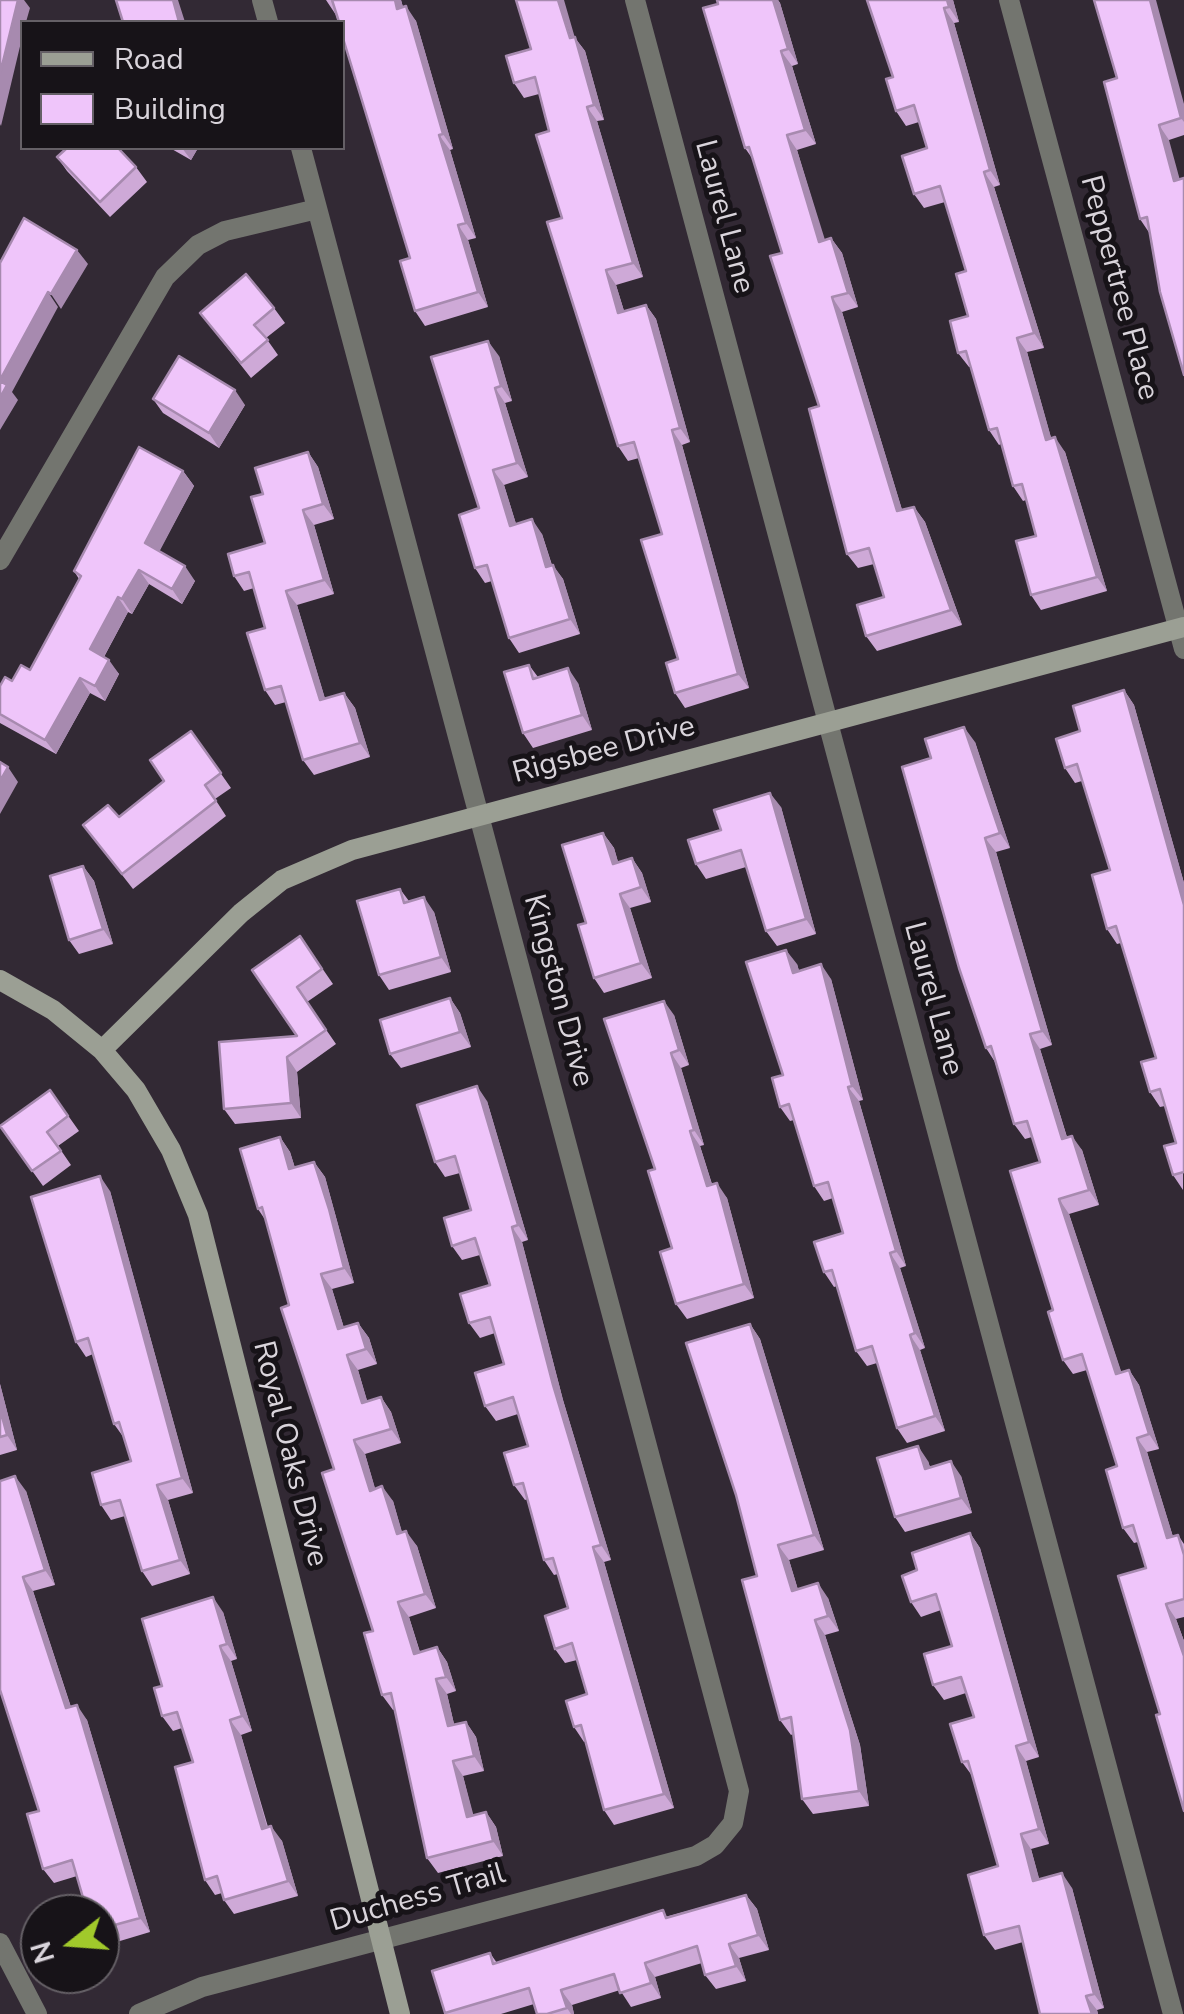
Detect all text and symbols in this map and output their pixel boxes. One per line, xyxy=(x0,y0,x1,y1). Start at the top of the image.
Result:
legend xyxy=(20,20,345,150)
text: Road xyxy=(114,39,184,80)
text: Building xyxy=(114,89,226,130)
street label: Laurel Lane xyxy=(685,136,761,298)
street label: Peppertree Place xyxy=(1071,172,1165,404)
street label: Rigsbee Drive xyxy=(509,709,699,793)
street label: Kingston Drive xyxy=(514,891,600,1091)
street label: Laurel Lane xyxy=(894,918,970,1080)
street label: Royal Oaks Drive xyxy=(244,1338,334,1570)
street label: Duchess Trail xyxy=(326,1857,510,1941)
north arrow xyxy=(20,1894,120,1994)
text: N xyxy=(22,1937,64,1968)

